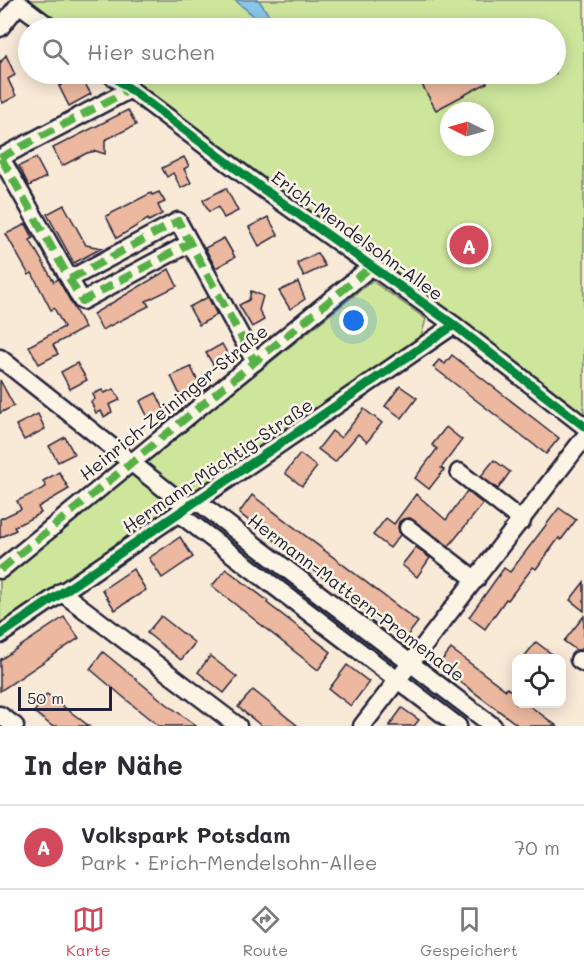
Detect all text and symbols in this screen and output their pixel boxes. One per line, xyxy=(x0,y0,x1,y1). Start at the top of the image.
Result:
search box xyxy=(18,18,566,84)
icon: search xyxy=(39,35,72,68)
text: Hier suchen xyxy=(87,37,215,66)
north arrow xyxy=(440,102,494,156)
street label: Erich-Mendelsohn-Allee xyxy=(267,165,448,306)
pin: A xyxy=(450,222,488,268)
your location xyxy=(339,306,368,335)
street label: Heinrich-Zeininger-Straße xyxy=(74,319,272,486)
street label: Hermann-Mächtig-Straße xyxy=(118,392,317,538)
street label: Hermann-Mattern-Promenade xyxy=(243,508,470,687)
map controls xyxy=(512,654,566,708)
button: locate xyxy=(512,654,566,708)
scale bar xyxy=(18,684,112,712)
text: 50 m xyxy=(27,687,64,708)
text: In der Nähe xyxy=(24,748,183,782)
text: Volkspark Potsdam xyxy=(81,820,291,849)
text: A xyxy=(37,834,50,860)
text: 70 m xyxy=(514,834,560,860)
text: Park · Erich-Mendelsohn-Allee xyxy=(81,849,377,875)
tab: Karte xyxy=(66,903,111,960)
tab: Route xyxy=(243,903,288,960)
tab: Gespeichert xyxy=(420,903,518,960)

